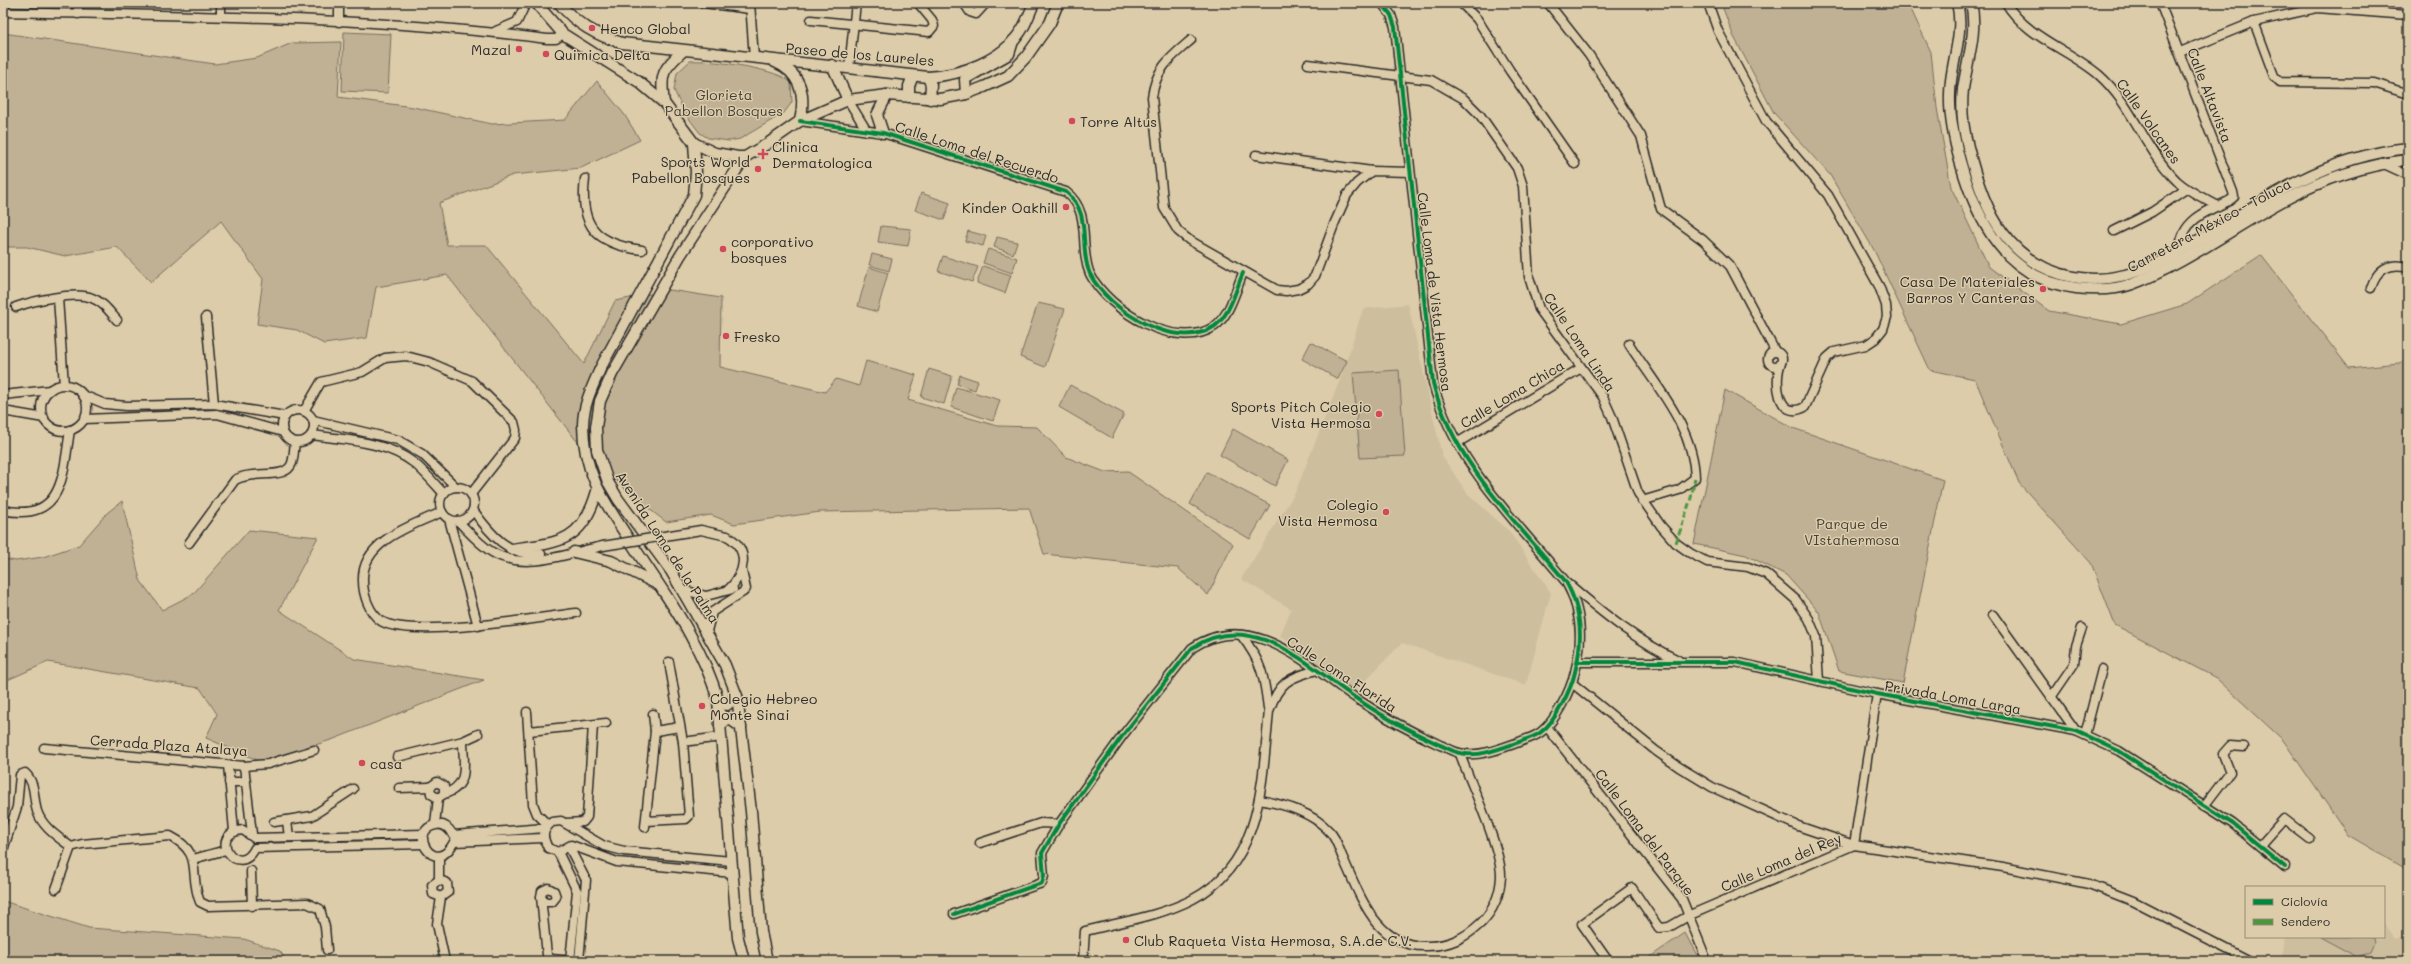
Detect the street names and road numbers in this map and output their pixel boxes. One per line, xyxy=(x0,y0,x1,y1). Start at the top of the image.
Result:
street label: Paseo de los Laureles xyxy=(785,38,935,70)
street label: Calle Altavista xyxy=(2183,45,2237,145)
street label: Calle Volcanes xyxy=(2113,75,2185,167)
street label: Calle Loma del Recuerdo xyxy=(893,117,1061,187)
street label: Carretera México - Toluca xyxy=(2124,174,2294,276)
street label: Calle Loma de Vista Hermosa xyxy=(1413,191,1457,393)
street label: Calle Loma Linda xyxy=(1540,289,1620,395)
street label: Calle Loma Chica xyxy=(1457,355,1567,433)
street label: Avenida Loma de la Palma xyxy=(612,467,724,627)
street label: Calle Loma Florida xyxy=(1283,631,1401,717)
street label: Privada Loma Larga xyxy=(1883,676,2023,718)
street label: Cerrada Plaza Atalaya xyxy=(89,730,249,760)
street label: Calle Loma del Parque xyxy=(1591,765,1699,899)
street label: Calle Loma del Rey xyxy=(1718,828,1844,896)

